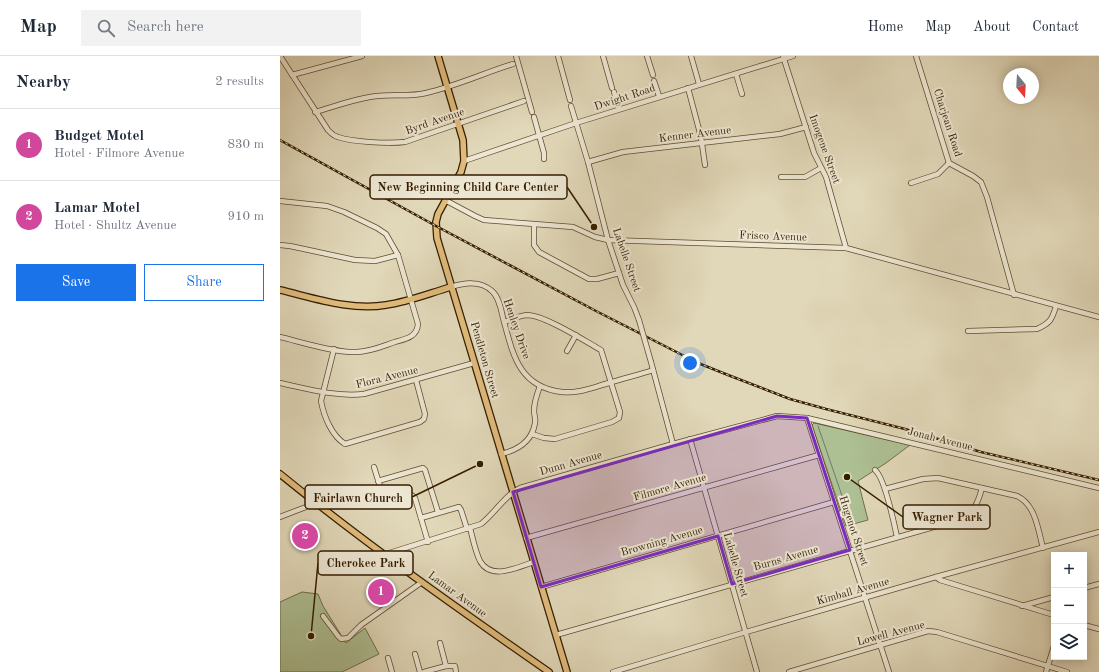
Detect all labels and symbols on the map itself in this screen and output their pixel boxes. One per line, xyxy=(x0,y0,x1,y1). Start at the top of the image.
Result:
north arrow xyxy=(1003,68,1039,104)
street label: Dwight Road xyxy=(593,83,657,113)
street label: Charjean Road xyxy=(931,88,963,159)
street label: Byrd Avenue xyxy=(404,107,466,137)
street label: Imogene Street xyxy=(806,113,842,185)
street label: Kenner Avenue xyxy=(658,125,732,145)
callout: New Beginning Child Care Center xyxy=(370,175,567,199)
text: New Beginning Child Care Center xyxy=(378,182,558,194)
street label: Labelle Street xyxy=(610,227,642,293)
street label: Frisco Avenue xyxy=(739,230,807,244)
street label: Henley Drive xyxy=(501,297,531,361)
street label: Pendleton Street xyxy=(468,320,500,400)
your location xyxy=(680,353,700,373)
street label: Flora Avenue xyxy=(355,365,419,391)
street label: Jonah Avenue xyxy=(906,427,974,453)
street label: Dunn Avenue xyxy=(539,450,603,478)
street label: Filmore Avenue xyxy=(632,472,708,504)
callout: Fairlawn Church xyxy=(305,485,412,509)
text: Fairlawn Church xyxy=(313,493,403,505)
street label: Hugenot Street xyxy=(836,495,870,568)
callout: Wagner Park xyxy=(903,505,990,529)
text: Wagner Park xyxy=(911,512,983,524)
pin: 2 xyxy=(292,521,318,551)
street label: Browning Avenue xyxy=(620,525,704,559)
street label: Labelle Street xyxy=(721,531,750,599)
street label: Burns Avenue xyxy=(752,545,820,573)
callout: Cherokee Park xyxy=(318,551,413,575)
text: Cherokee Park xyxy=(327,558,406,570)
street label: Lamar Avenue xyxy=(426,570,488,620)
street label: Kimball Avenue xyxy=(815,576,891,608)
pin: 1 xyxy=(368,577,394,607)
street label: Lowell Avenue xyxy=(856,620,926,648)

